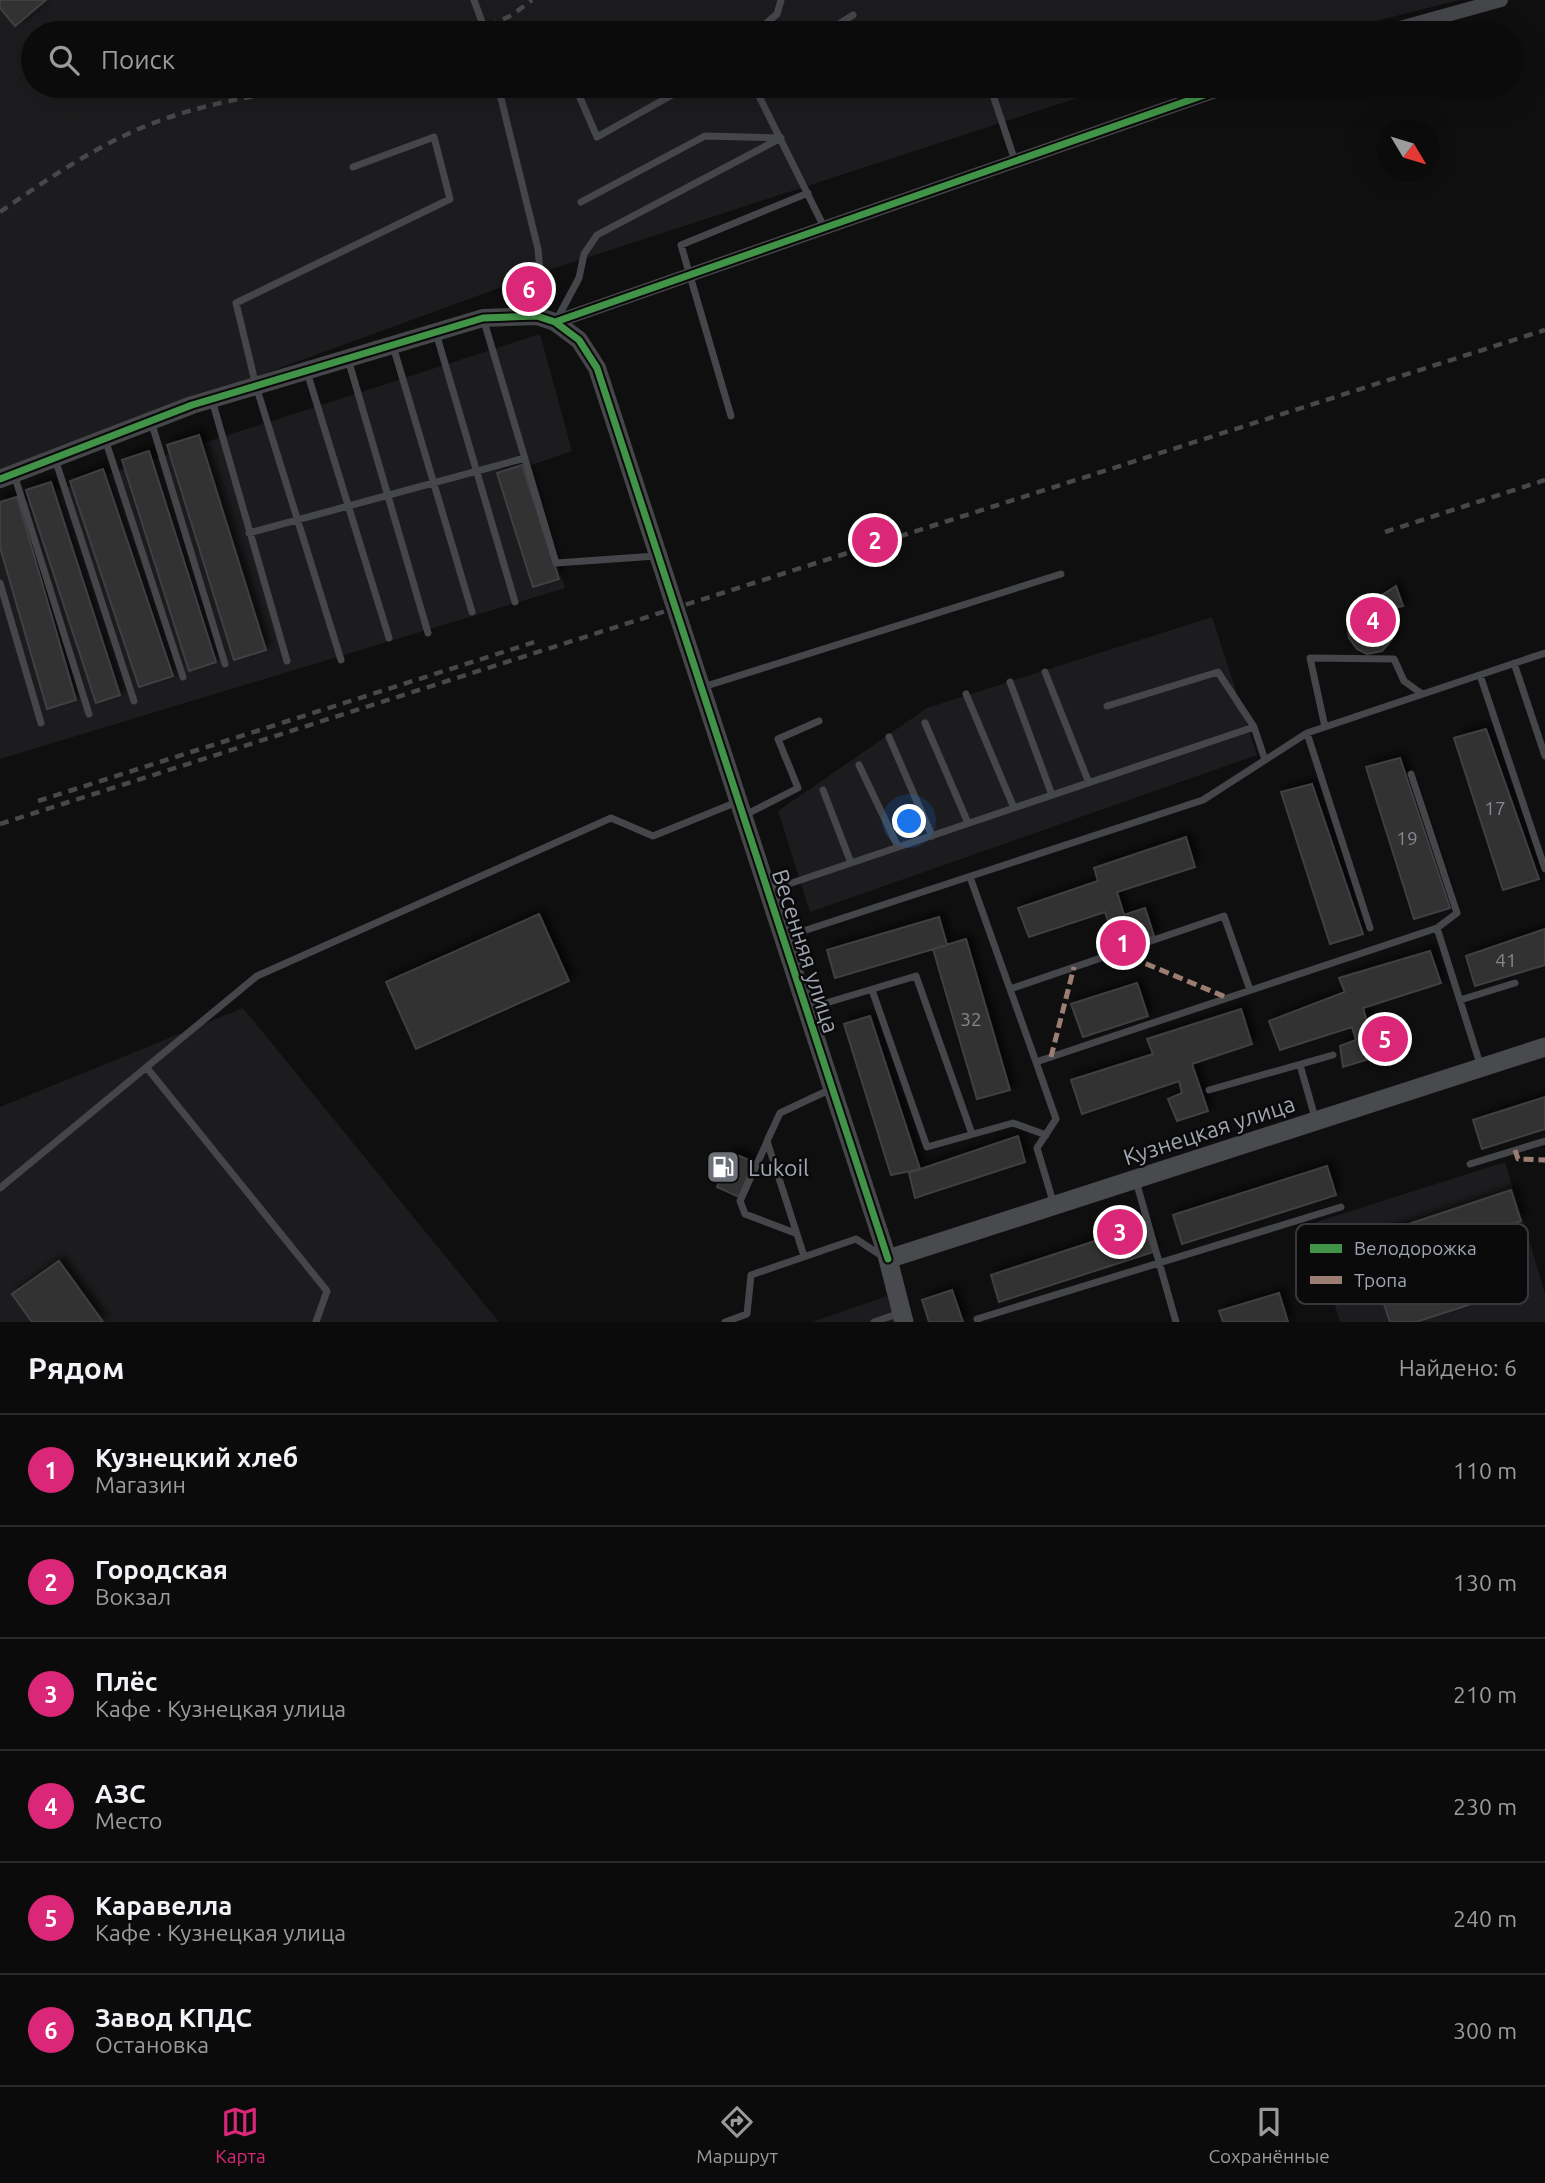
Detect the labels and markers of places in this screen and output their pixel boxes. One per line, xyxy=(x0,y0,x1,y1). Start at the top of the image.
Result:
pin: 6 xyxy=(506,263,552,315)
pin: 2 xyxy=(852,514,898,566)
pin: 4 xyxy=(1350,594,1396,646)
pin: 1 xyxy=(1100,917,1146,969)
pin: 5 xyxy=(1362,1013,1408,1065)
fuel station icon: Lukoil xyxy=(704,1148,742,1186)
place label: Lukoil xyxy=(748,1155,809,1180)
pin: 3 xyxy=(1097,1206,1143,1258)

